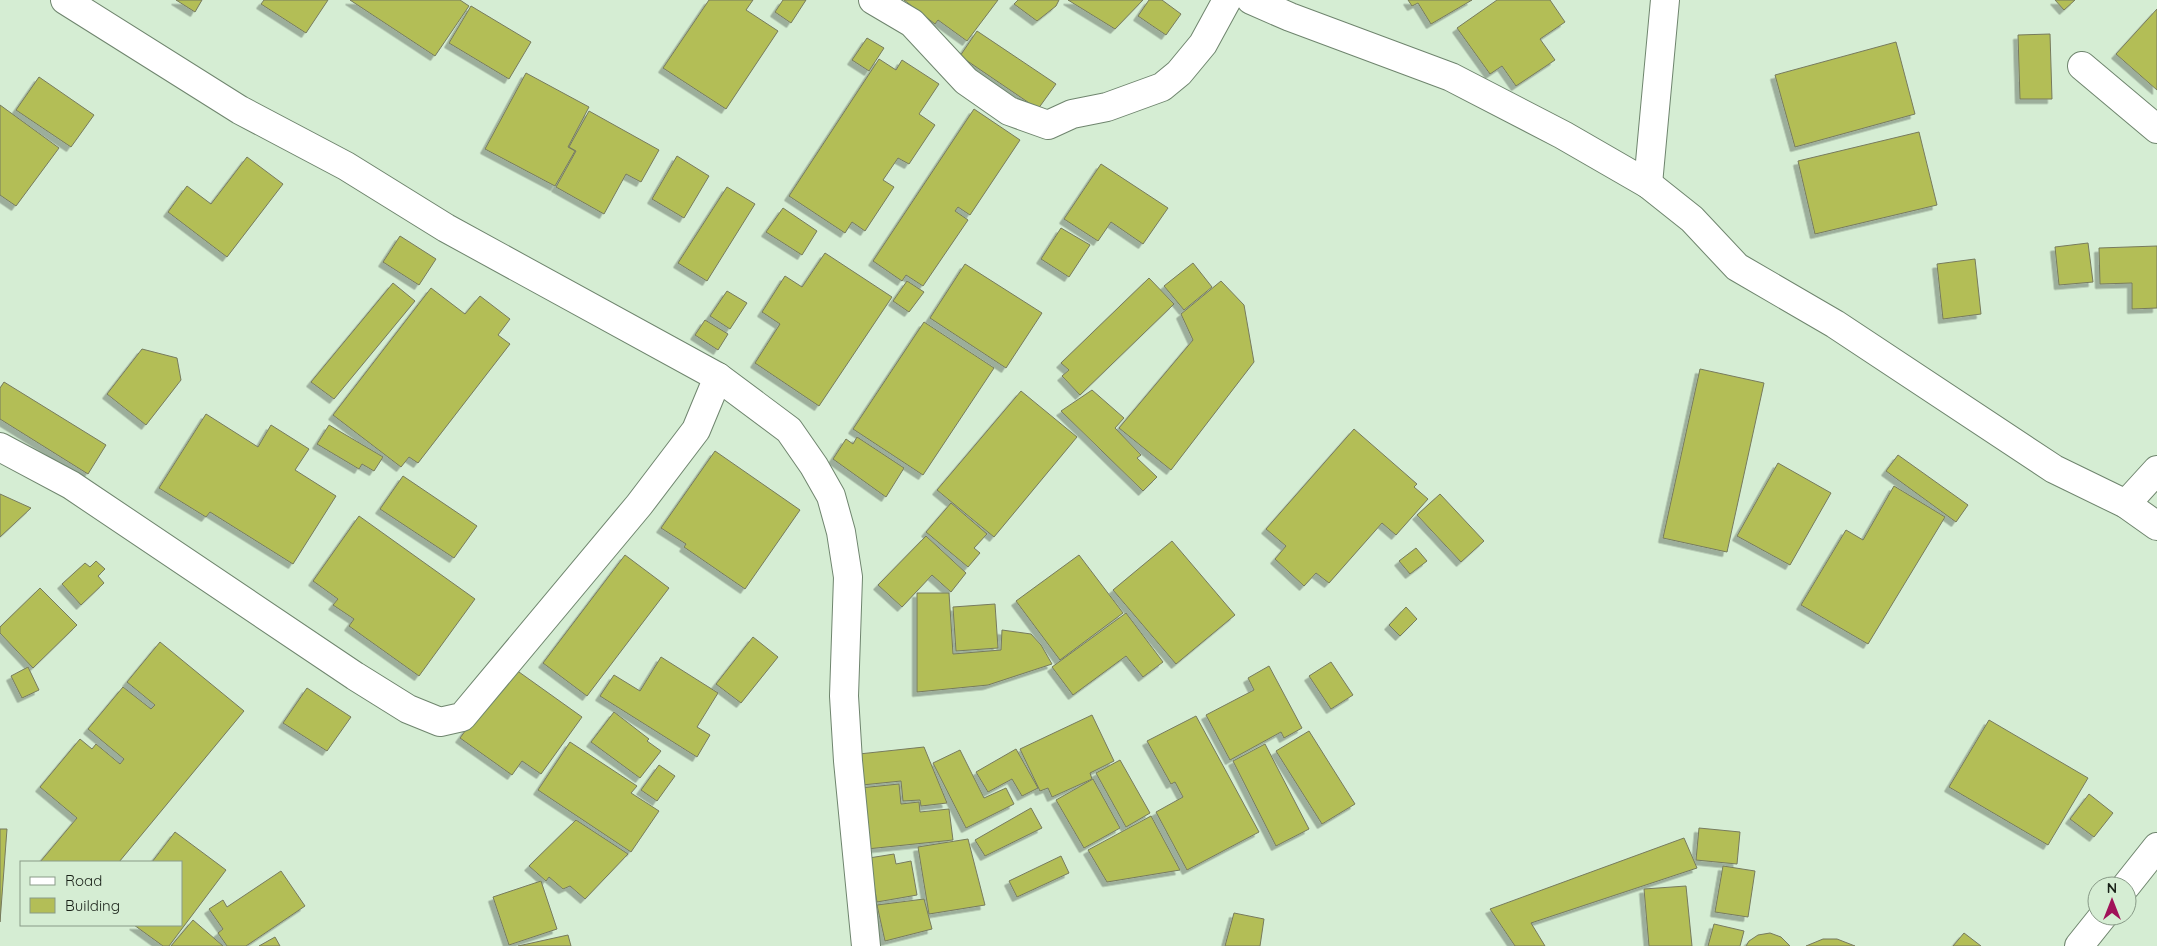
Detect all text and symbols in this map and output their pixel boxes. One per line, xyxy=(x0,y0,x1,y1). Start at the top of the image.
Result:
legend xyxy=(20,861,182,926)
text: Road xyxy=(65,871,102,890)
north arrow xyxy=(2087,876,2137,926)
text: N xyxy=(2107,879,2117,897)
text: Building xyxy=(65,896,120,915)

